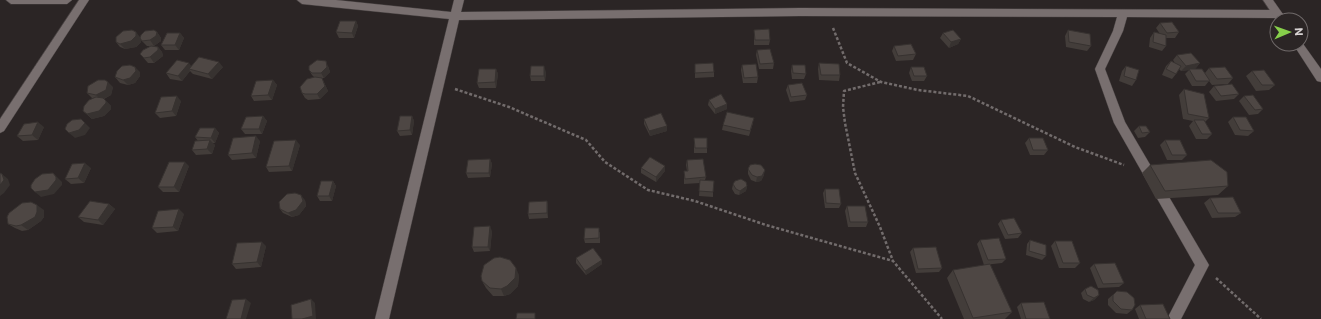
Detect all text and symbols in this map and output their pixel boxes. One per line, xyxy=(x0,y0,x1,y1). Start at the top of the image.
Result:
north arrow xyxy=(1269,12,1309,52)
text: N xyxy=(1293,27,1306,36)

